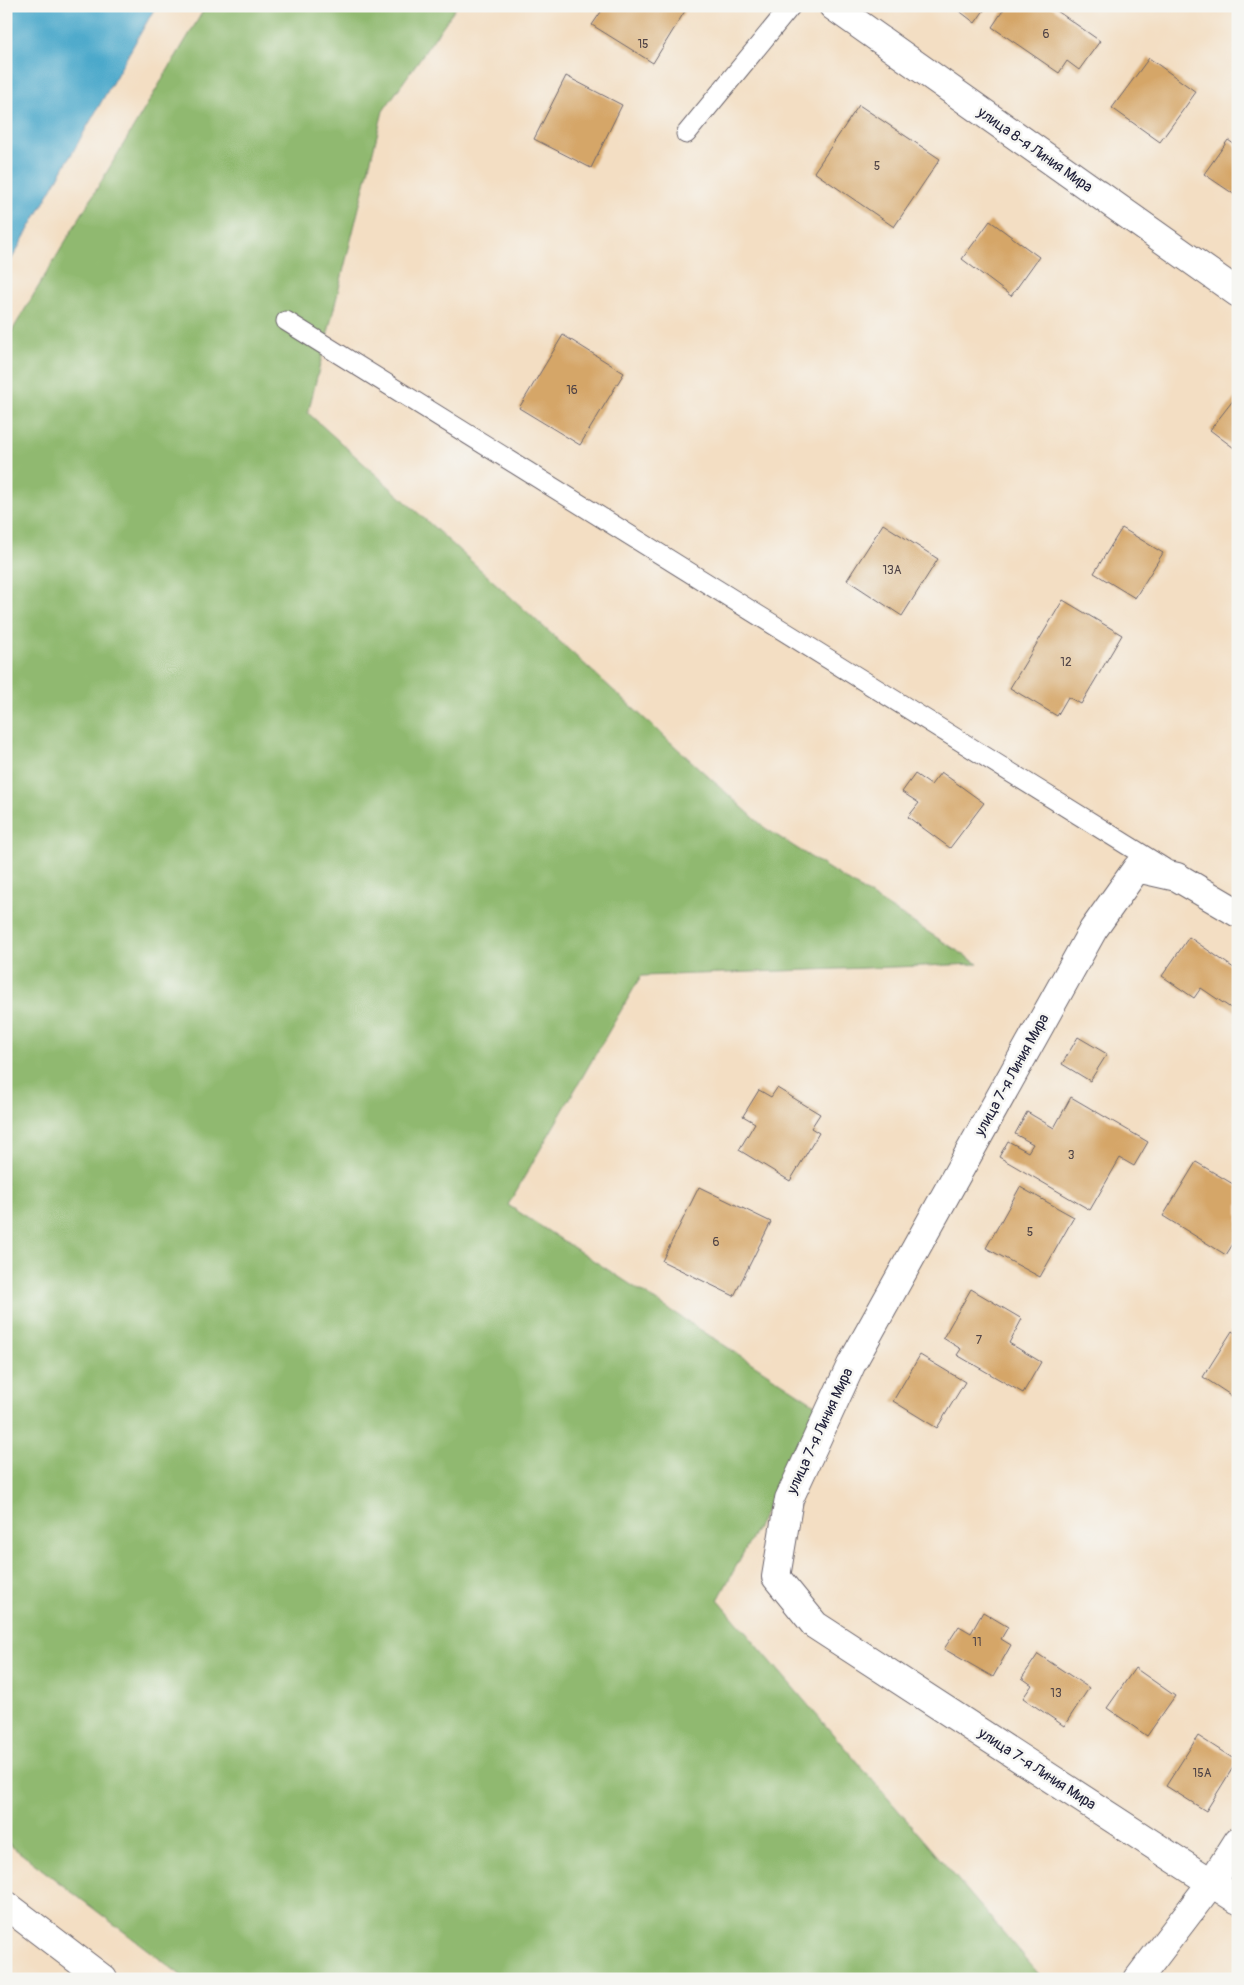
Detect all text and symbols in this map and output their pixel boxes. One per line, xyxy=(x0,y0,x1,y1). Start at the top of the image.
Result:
house number: 6 xyxy=(1043,27,1050,42)
house number: 15 xyxy=(637,37,649,52)
street label: улица 8-я Линия Мира xyxy=(973,102,1096,197)
house number: 5 xyxy=(874,159,880,174)
house number: 16 xyxy=(566,383,578,398)
house number: 13А xyxy=(882,563,902,578)
house number: 12 xyxy=(1060,655,1072,670)
street label: улица 7-я Линия Мира xyxy=(970,1011,1054,1140)
house number: 3 xyxy=(1068,1148,1075,1163)
house number: 5 xyxy=(1027,1225,1033,1240)
house number: 6 xyxy=(713,1235,720,1250)
house number: 7 xyxy=(976,1333,983,1348)
street label: улица 7-я Линия Мира xyxy=(782,1365,858,1498)
house number: 11 xyxy=(972,1635,982,1650)
house number: 13 xyxy=(1050,1686,1062,1701)
street label: улица 7-я Линия Мира xyxy=(974,1723,1100,1814)
house number: 15А xyxy=(1193,1766,1212,1781)

